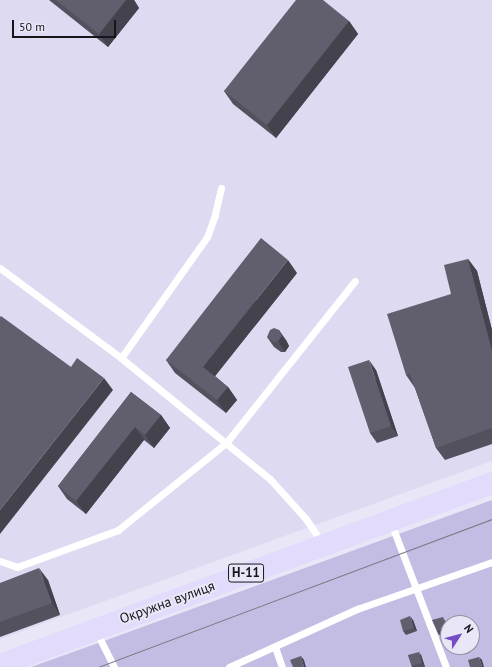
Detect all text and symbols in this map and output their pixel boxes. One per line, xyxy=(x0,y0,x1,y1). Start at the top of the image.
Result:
scale bar xyxy=(14,12,118,38)
text: 50 m xyxy=(19,19,45,34)
road number: Н-11 xyxy=(228,562,264,584)
street label: Окружна вулиця xyxy=(117,577,217,627)
north arrow xyxy=(440,615,480,655)
text: N xyxy=(461,621,477,636)

